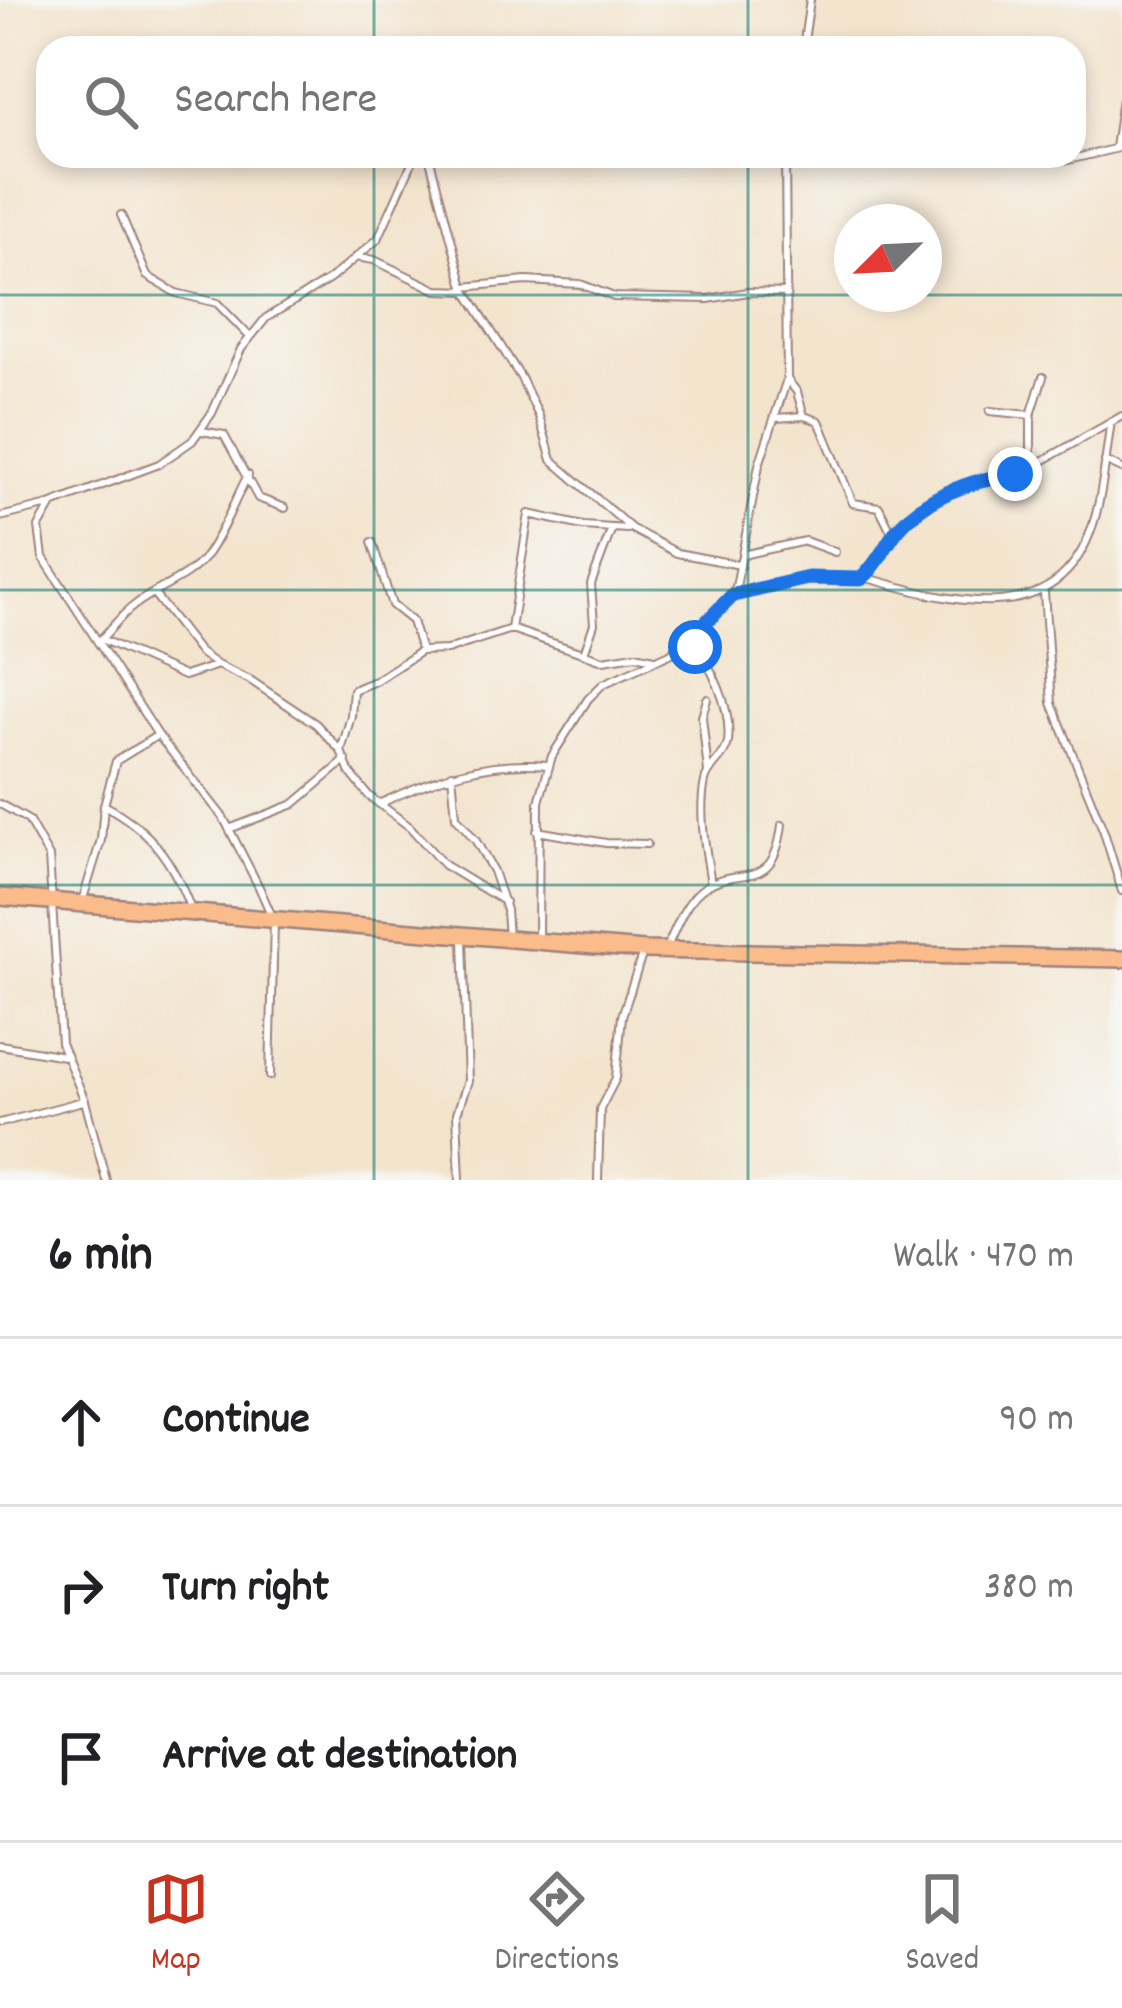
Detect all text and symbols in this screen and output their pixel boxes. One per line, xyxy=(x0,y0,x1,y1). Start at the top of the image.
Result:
search box xyxy=(36,36,1086,168)
icon: search xyxy=(78,69,144,135)
text: Search here xyxy=(174,70,377,134)
north arrow xyxy=(834,204,942,312)
route end xyxy=(988,447,1042,501)
route start xyxy=(668,620,722,674)
text: 6 min xyxy=(48,1222,153,1294)
text: Walk · 470 m xyxy=(893,1231,1074,1286)
icon: ahead xyxy=(48,1389,114,1455)
text: Continue xyxy=(162,1390,310,1454)
text: 90 m xyxy=(999,1394,1074,1449)
icon: right xyxy=(48,1557,114,1623)
text: Turn right xyxy=(162,1558,329,1622)
text: 380 m xyxy=(984,1562,1074,1617)
icon: arrive xyxy=(48,1725,114,1791)
text: Arrive at destination xyxy=(162,1726,517,1790)
tab: Map xyxy=(143,1866,209,1985)
tab: Directions xyxy=(495,1866,620,1985)
tab: Saved xyxy=(905,1866,979,1985)

